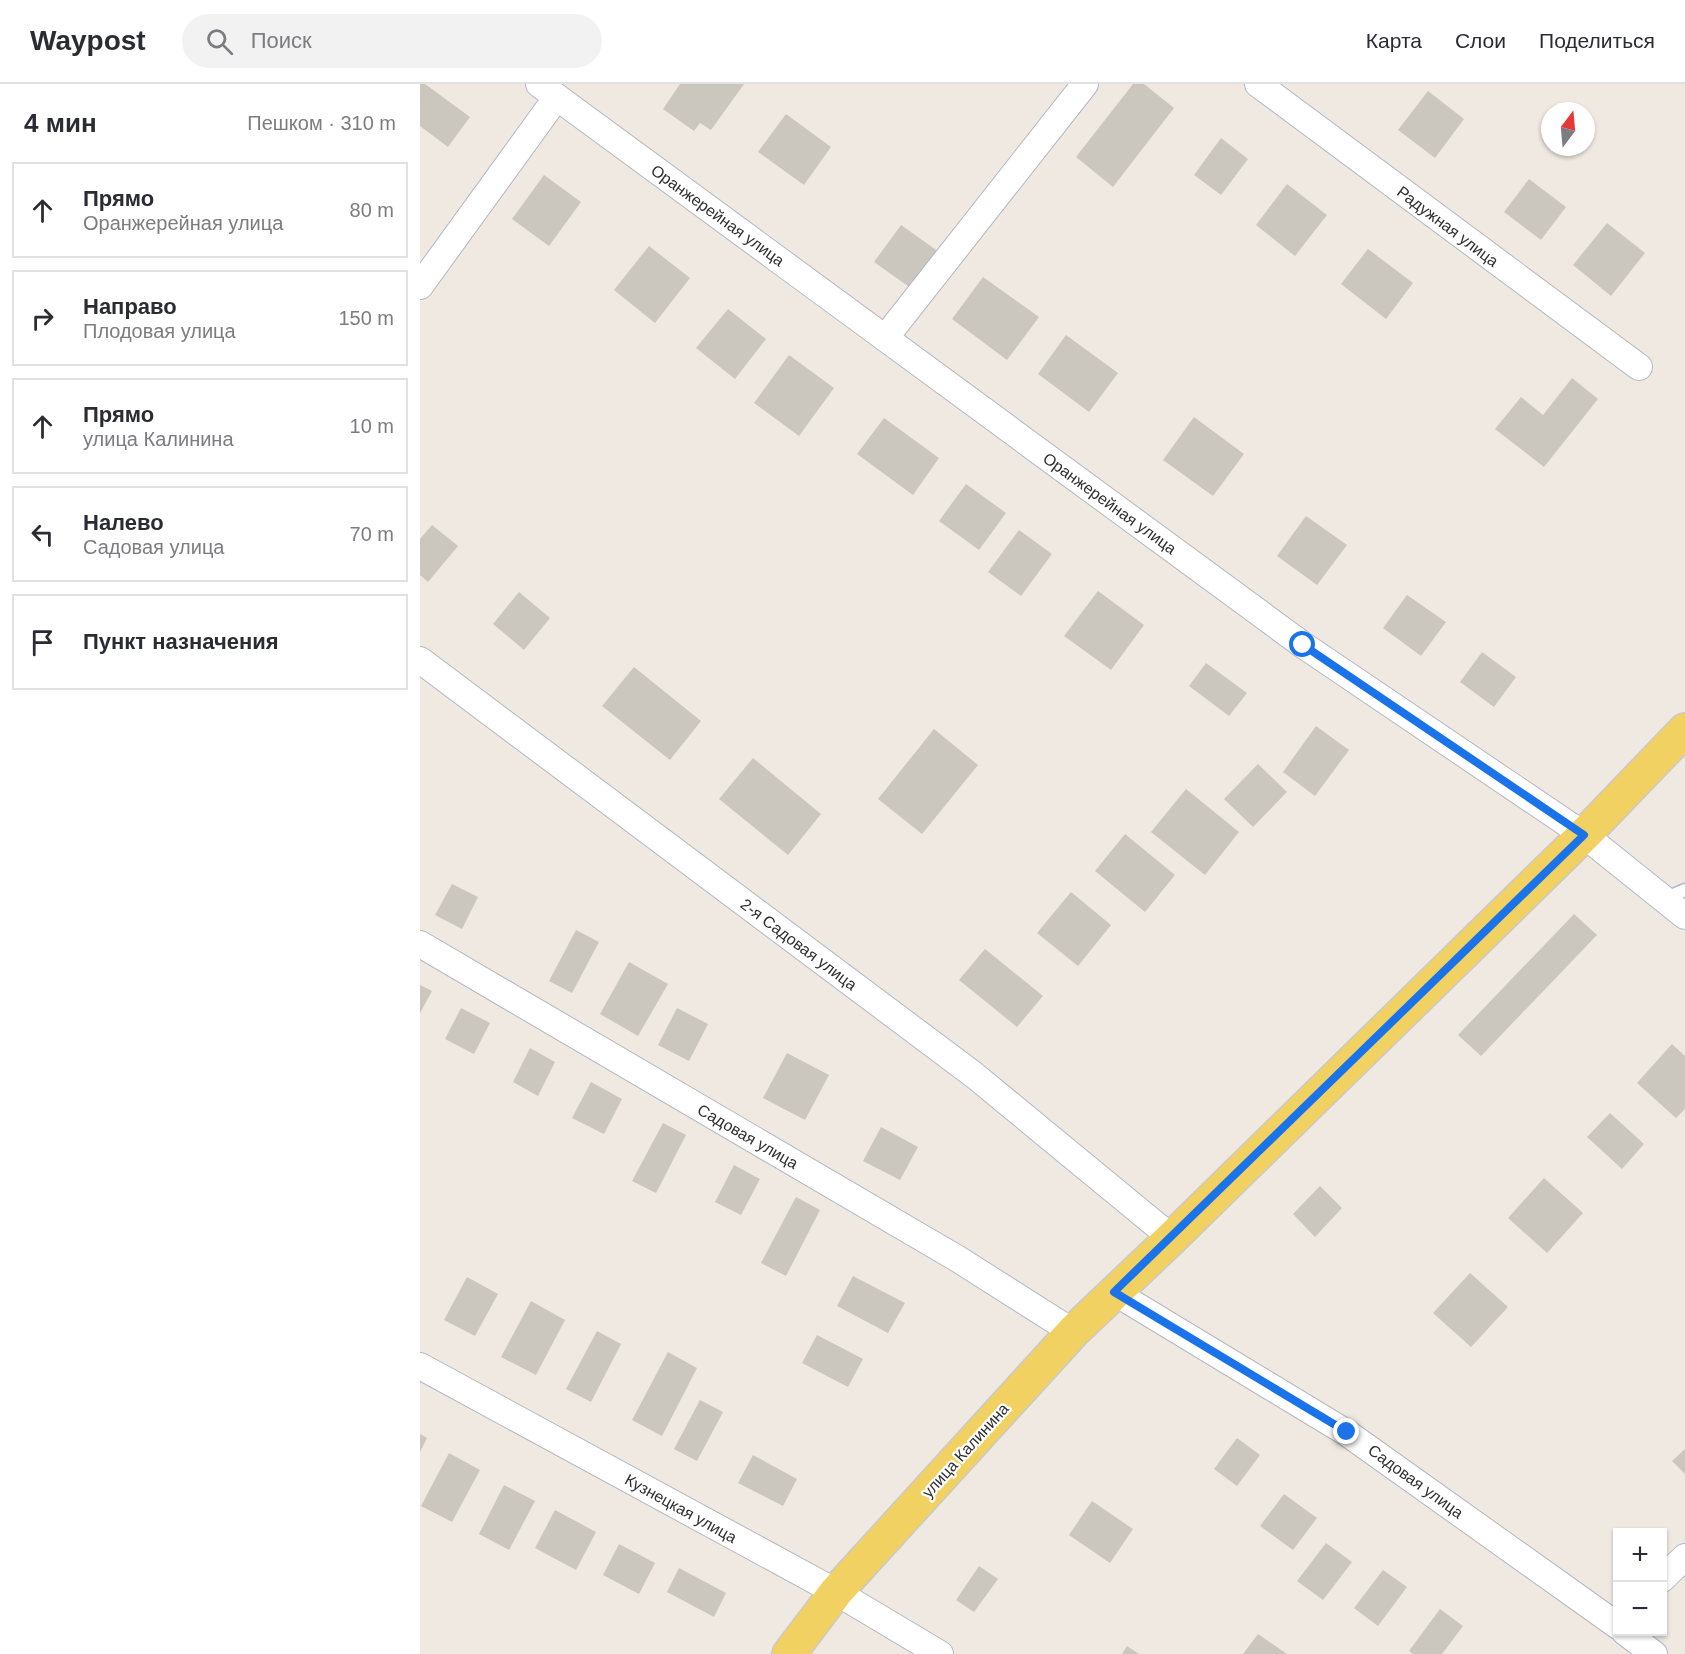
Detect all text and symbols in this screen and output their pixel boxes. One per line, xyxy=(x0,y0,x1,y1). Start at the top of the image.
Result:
search box xyxy=(182,14,602,68)
text: Waypost xyxy=(30,25,146,56)
icon: search xyxy=(203,25,236,58)
text: Поиск xyxy=(251,28,312,53)
text: Карта xyxy=(1366,29,1422,52)
text: Слои xyxy=(1455,29,1506,52)
text: Поделиться xyxy=(1539,29,1655,52)
north arrow xyxy=(1541,102,1595,156)
text: 4 мин xyxy=(24,108,97,138)
text: Пешком · 310 m xyxy=(247,112,396,134)
street label: Оранжерейная улица xyxy=(648,161,788,269)
street label: Радужная улица xyxy=(1394,183,1502,270)
text: Прямо xyxy=(83,186,154,211)
icon: ahead xyxy=(26,194,59,227)
text: 80 m xyxy=(350,199,394,221)
text: Оранжерейная улица xyxy=(83,212,283,234)
text: Направо xyxy=(83,294,177,319)
icon: right xyxy=(26,302,59,335)
text: 150 m xyxy=(338,307,394,329)
text: Плодовая улица xyxy=(83,320,236,342)
text: Прямо xyxy=(83,402,154,427)
icon: ahead xyxy=(26,410,59,443)
text: 10 m xyxy=(350,415,394,437)
text: улица Калинина xyxy=(83,428,234,450)
street label: Оранжерейная улица xyxy=(1040,449,1180,557)
text: Налево xyxy=(83,510,164,535)
icon: left xyxy=(26,518,59,551)
text: 70 m xyxy=(350,523,394,545)
text: Садовая улица xyxy=(83,536,224,558)
icon: arrive xyxy=(26,626,59,659)
text: Пункт назначения xyxy=(83,629,279,654)
route start xyxy=(1289,631,1315,657)
street label: 2-я Садовая улица xyxy=(737,895,860,994)
street label: Садовая улица xyxy=(694,1101,801,1172)
street label: улица Калинина xyxy=(919,1400,1012,1501)
route end xyxy=(1333,1418,1359,1444)
street label: Садовая улица xyxy=(1365,1441,1467,1522)
street label: Кузнецкая улица xyxy=(622,1471,740,1546)
map controls xyxy=(1613,1528,1667,1636)
button: + xyxy=(1613,1528,1667,1582)
button: − xyxy=(1613,1582,1667,1636)

